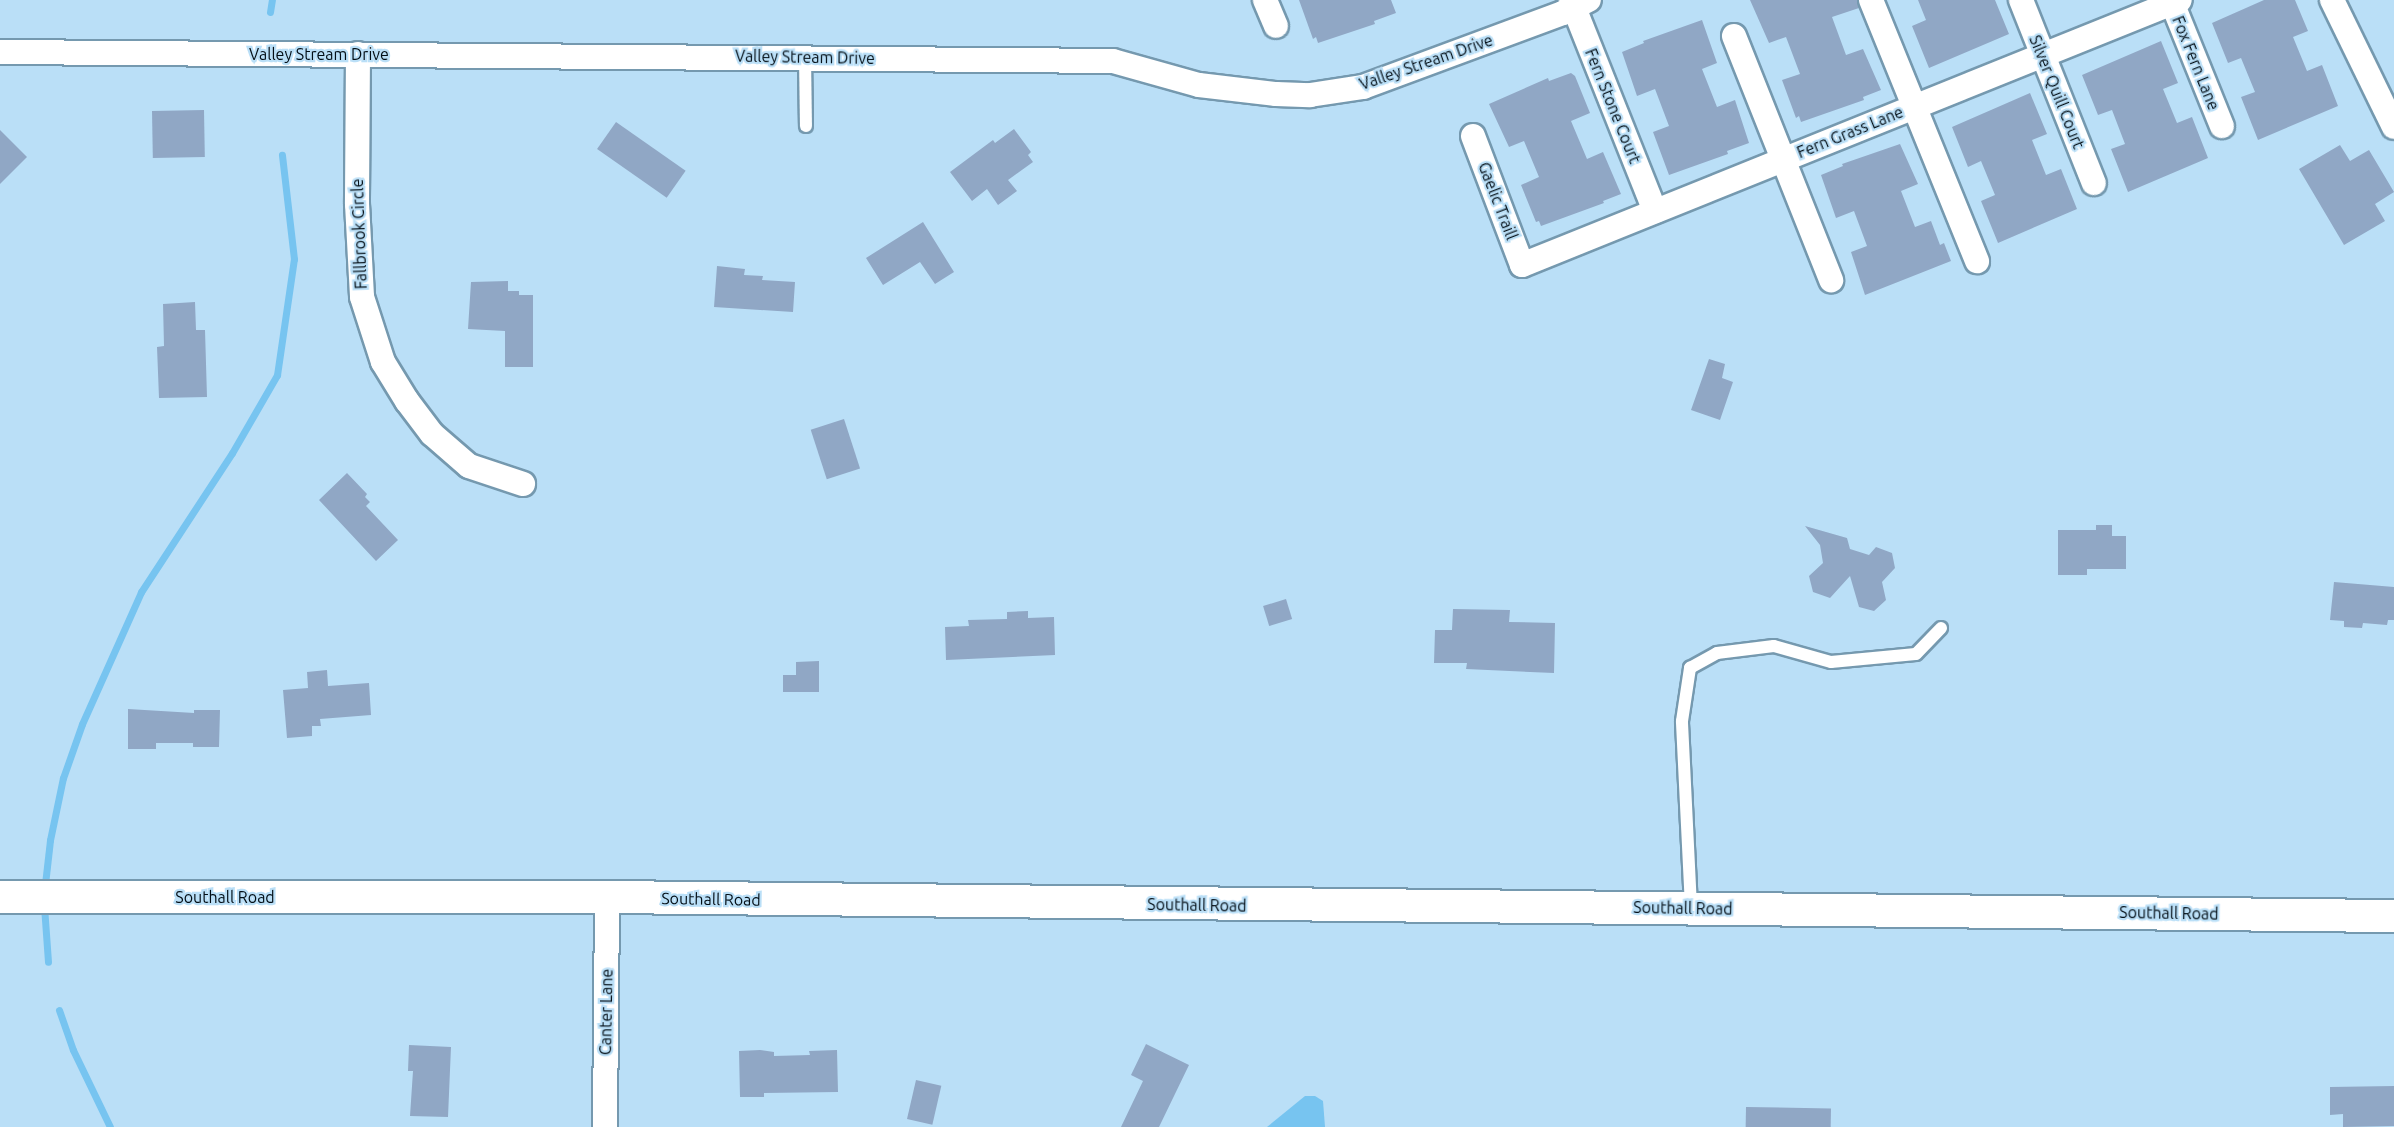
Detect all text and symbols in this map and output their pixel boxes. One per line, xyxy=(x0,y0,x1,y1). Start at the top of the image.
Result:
street label: Fox Fern Lane xyxy=(2168,13,2224,113)
street label: Valley Stream Drive xyxy=(1357,30,1495,94)
street label: Silver Quill Court xyxy=(2025,32,2089,152)
street label: Valley Stream Drive xyxy=(249,44,389,64)
street label: Valley Stream Drive xyxy=(735,46,875,68)
street label: Fern Stone Court xyxy=(1581,46,1645,166)
street label: Fern Grass Lane xyxy=(1794,102,1906,162)
street label: Gaelic Traill xyxy=(1474,159,1522,243)
street label: Fallbrook Circle xyxy=(347,178,371,290)
street label: Southall Road xyxy=(175,887,275,907)
street label: Southall Road xyxy=(661,889,761,909)
street label: Southall Road xyxy=(1147,895,1247,915)
street label: Southall Road xyxy=(1633,898,1733,918)
street label: Southall Road xyxy=(2119,903,2219,923)
street label: Canter Lane xyxy=(596,969,616,1055)

